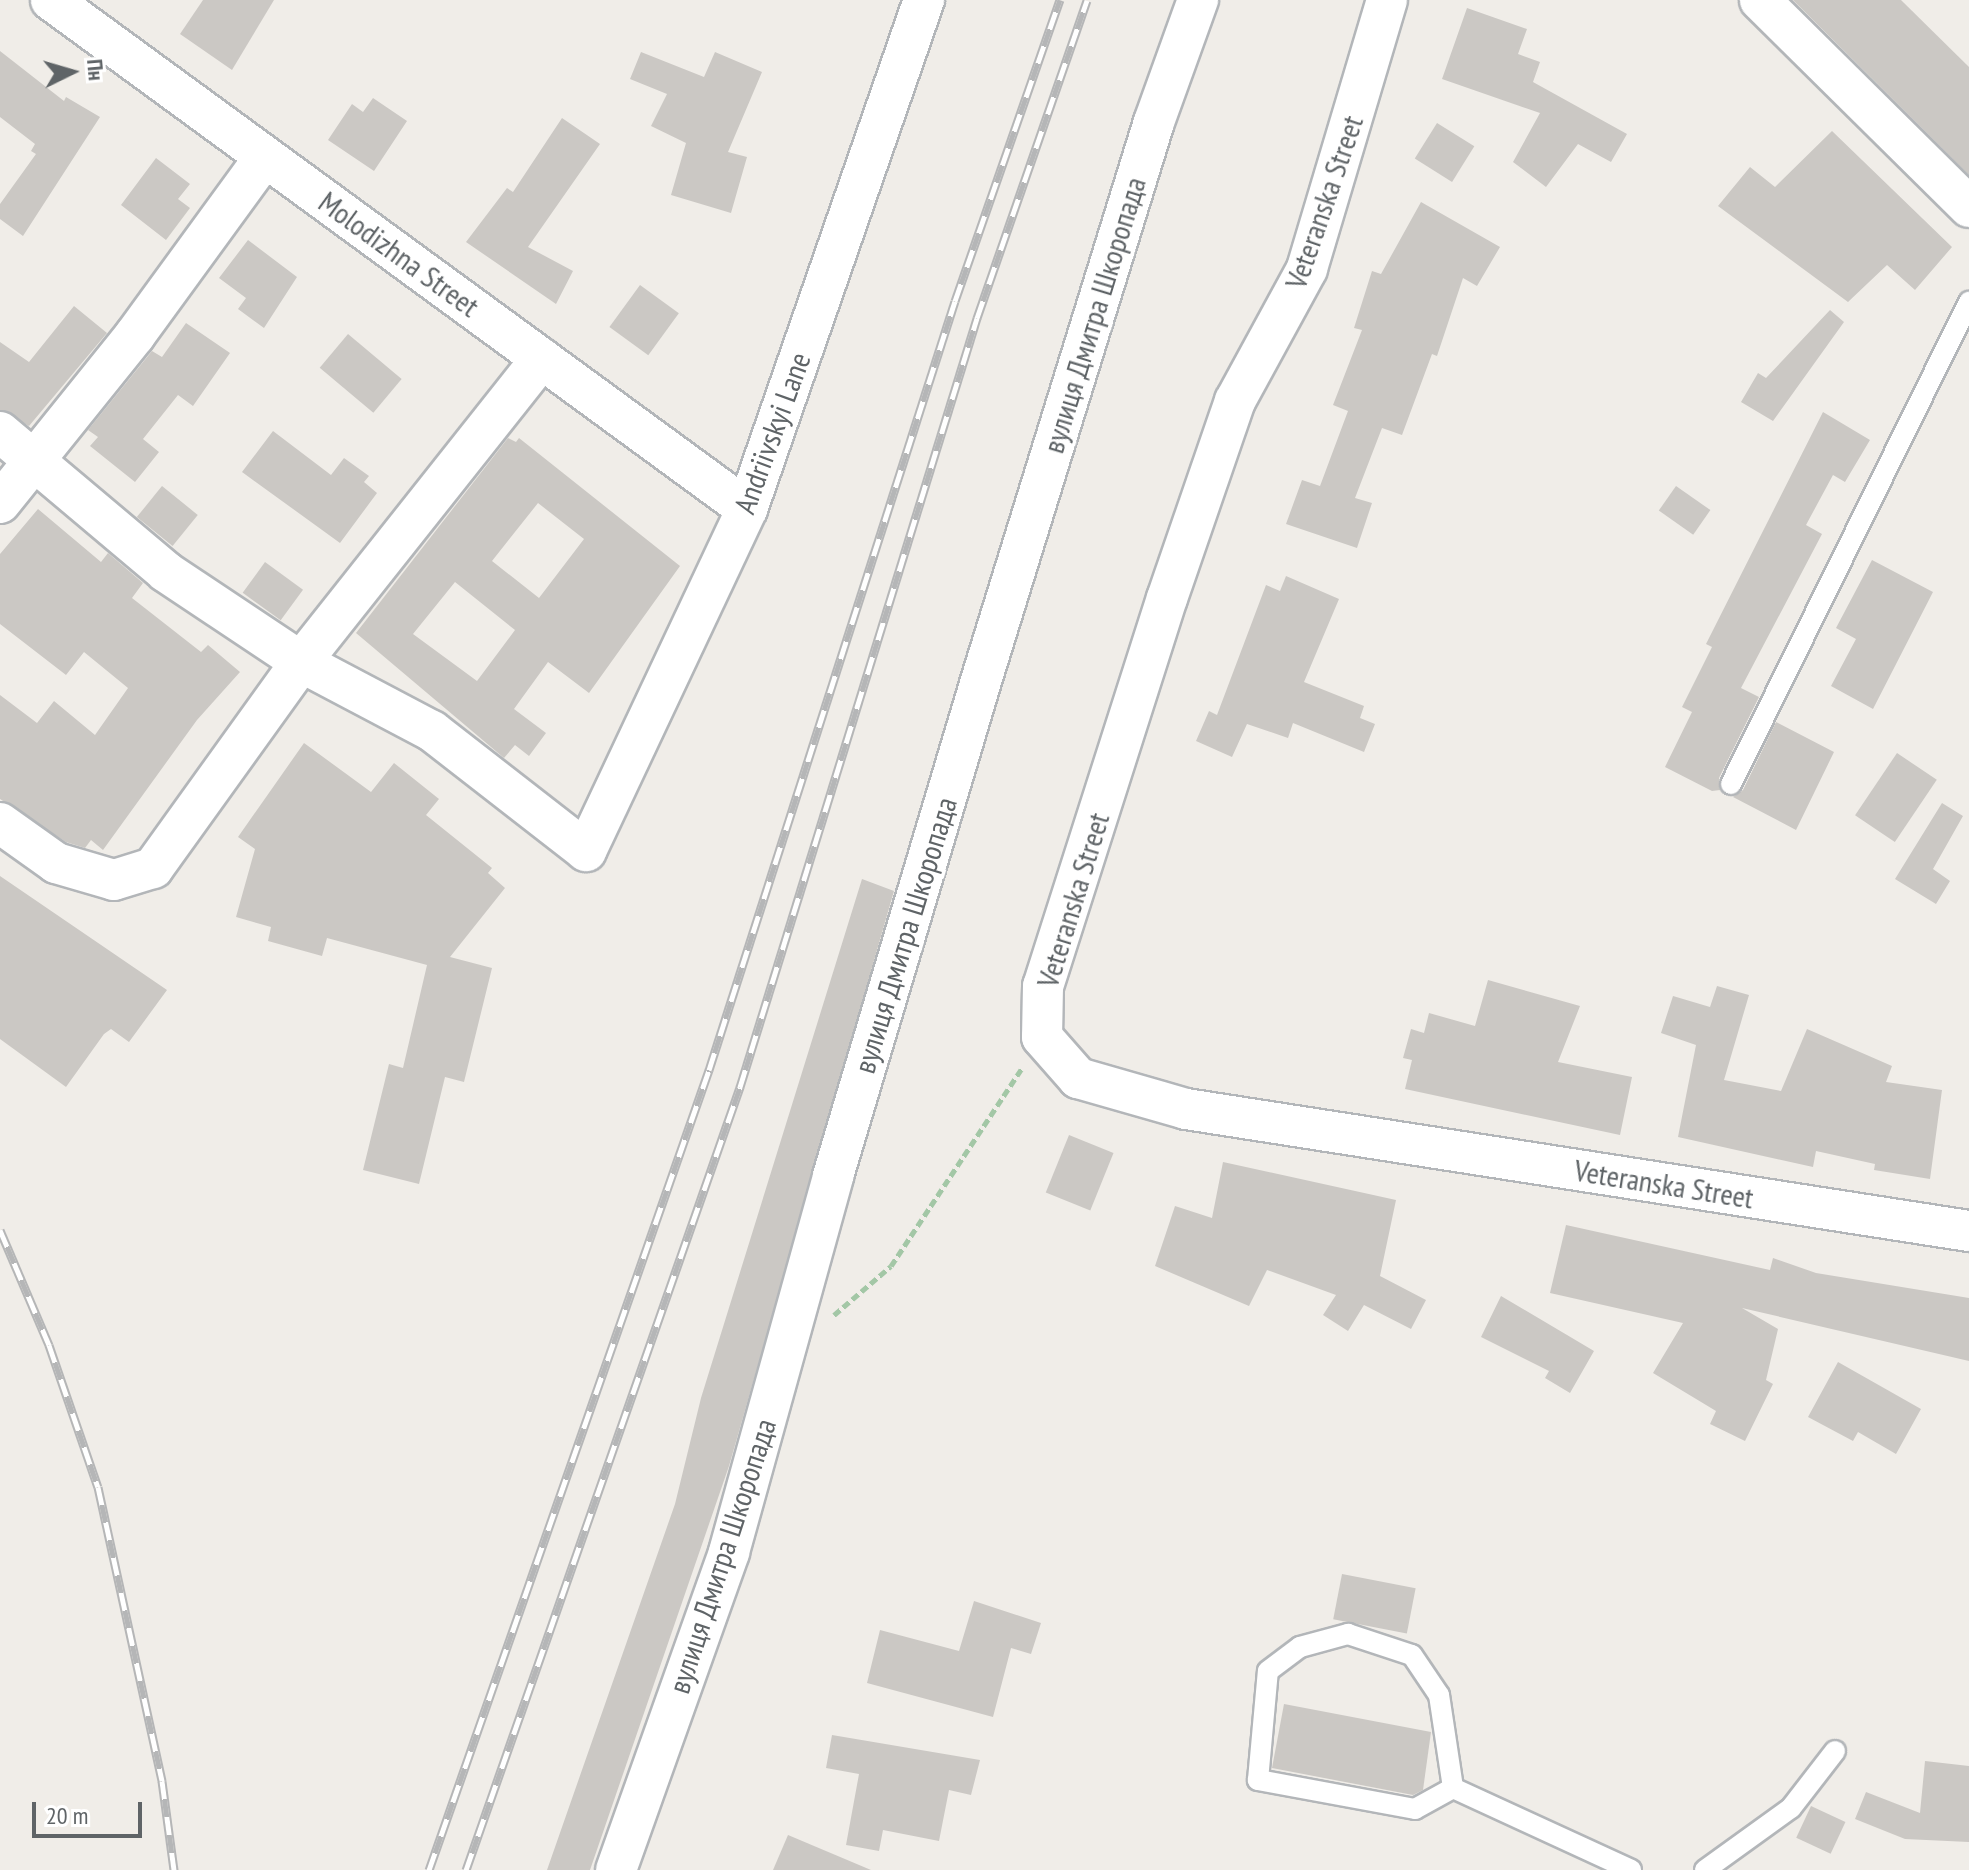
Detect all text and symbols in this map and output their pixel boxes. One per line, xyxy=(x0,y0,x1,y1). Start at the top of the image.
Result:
north arrow xyxy=(32,32,112,112)
text: Пн xyxy=(81,58,111,82)
street label: Veteranska Street xyxy=(1278,111,1370,293)
street label: вулиця Дмитра Шкоропада xyxy=(1035,172,1153,458)
street label: Molodizhna Street xyxy=(312,184,486,324)
street label: Andriivskyi Lane xyxy=(726,348,818,518)
street label: вулиця Дмитра Шкоропада xyxy=(846,792,964,1078)
street label: Veteranska Street xyxy=(1029,808,1117,992)
street label: Veteranska Street xyxy=(1572,1152,1756,1216)
street label: вулиця Дмитра Шкоропада xyxy=(661,1414,783,1698)
scale bar xyxy=(36,1786,146,1836)
text: 20 m xyxy=(46,1800,88,1831)

